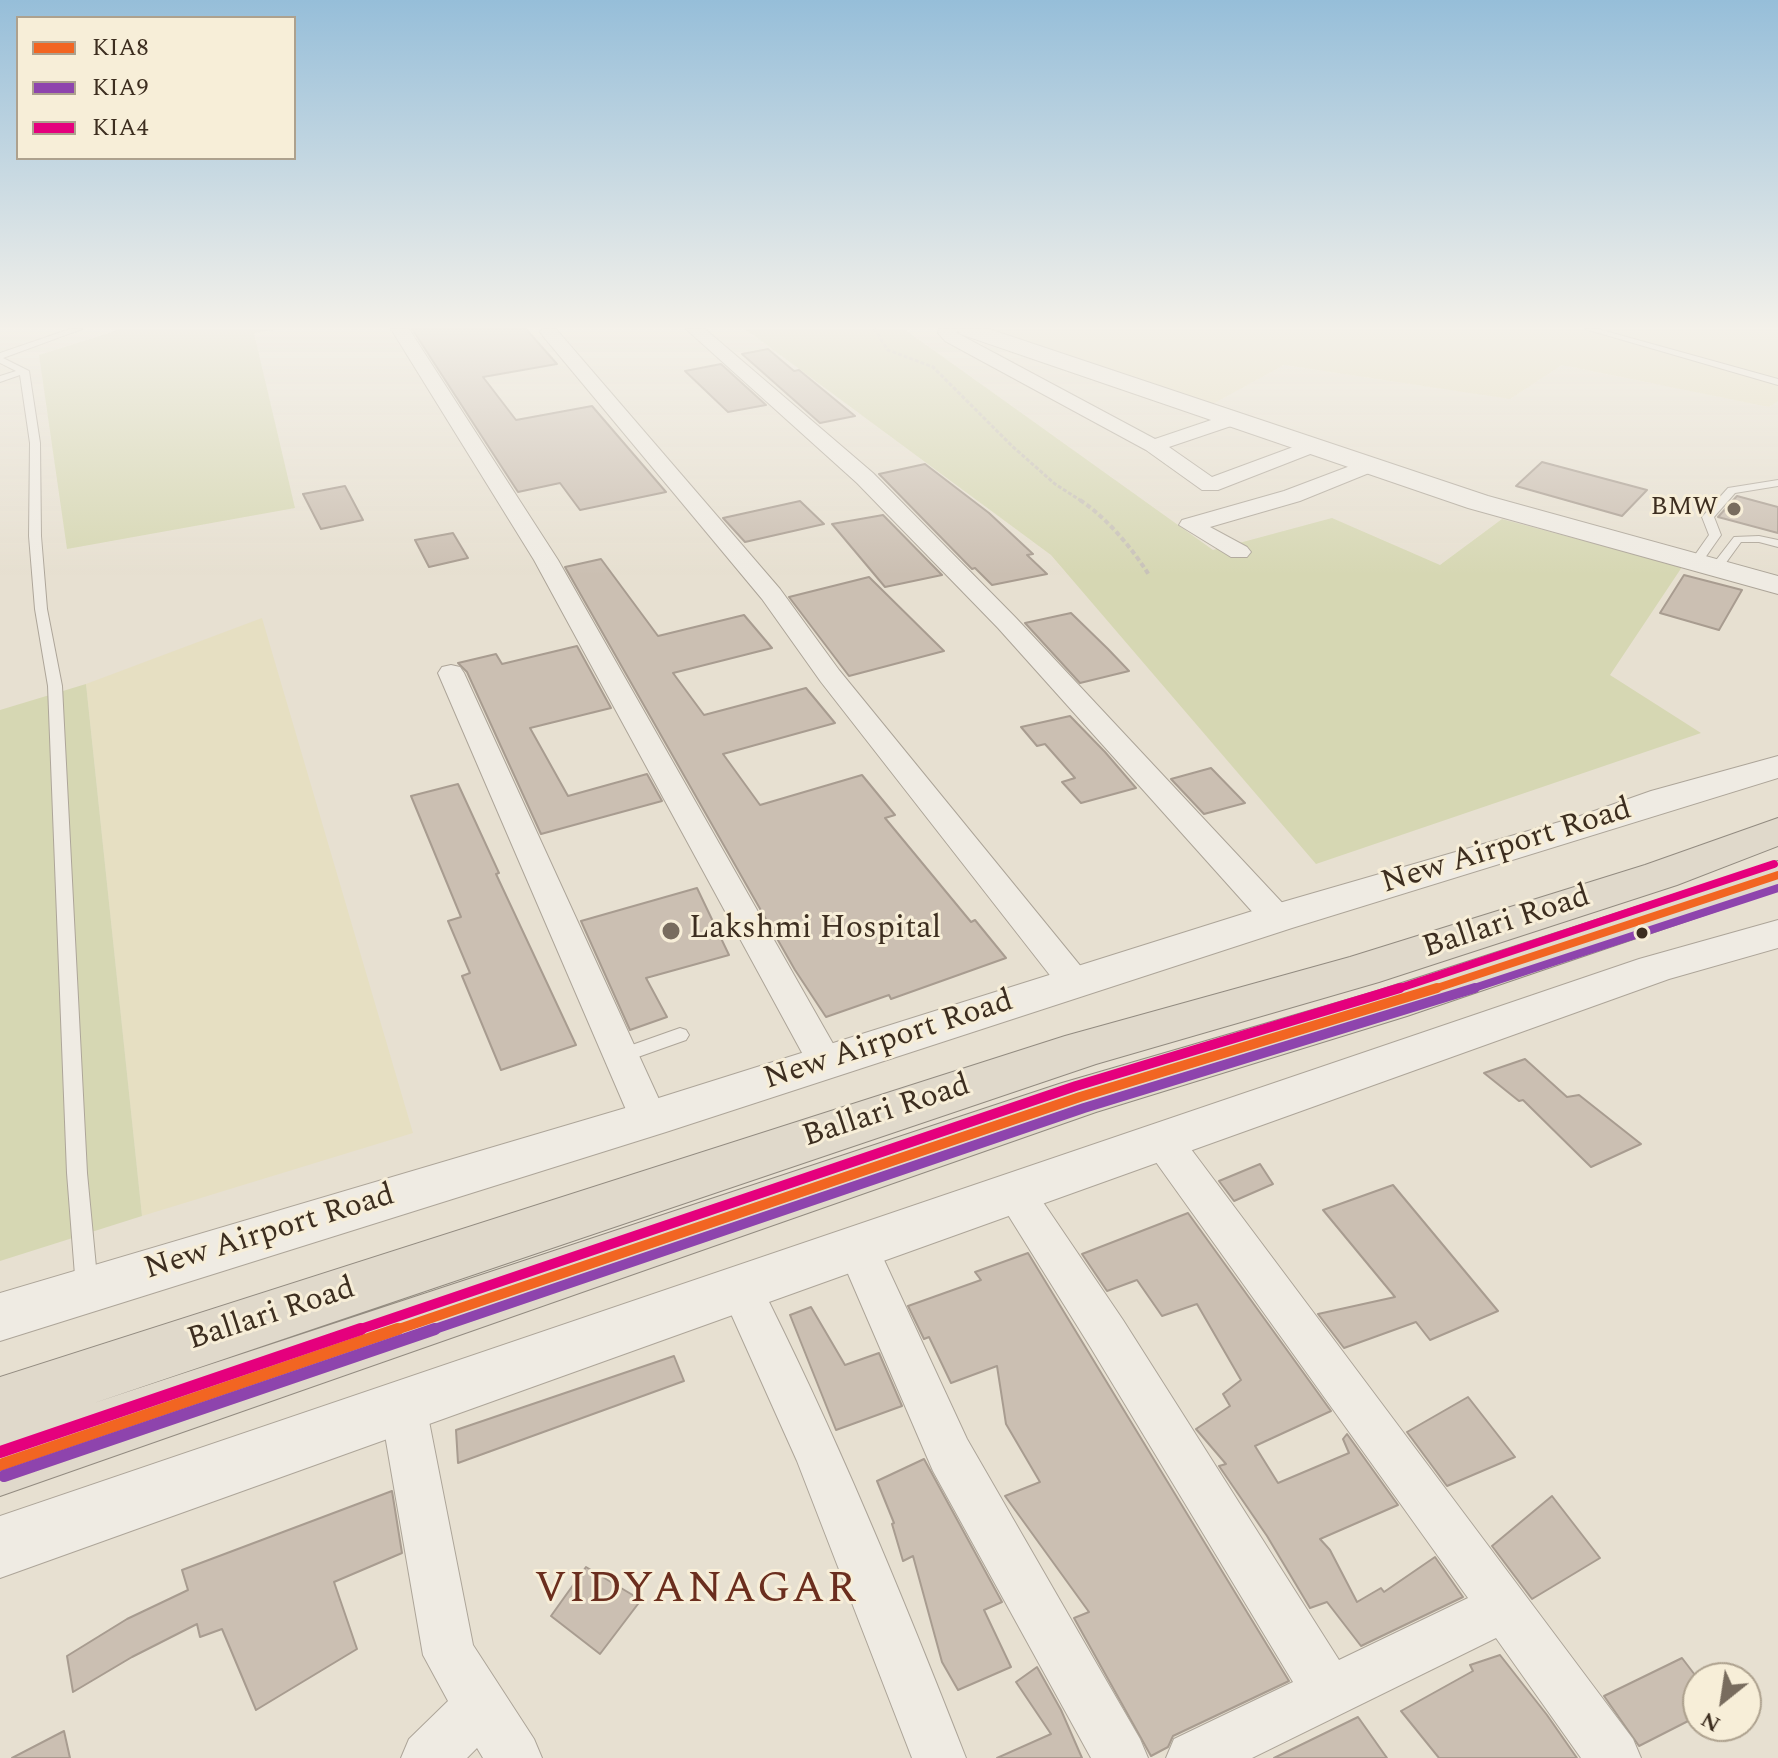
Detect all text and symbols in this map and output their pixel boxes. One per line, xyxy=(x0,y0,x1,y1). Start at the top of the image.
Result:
legend xyxy=(16,16,296,160)
text: KIA8 xyxy=(92,30,149,66)
text: KIA9 xyxy=(92,70,149,106)
text: KIA4 xyxy=(92,110,149,146)
place label: BMW xyxy=(1650,493,1718,525)
marker: BMW xyxy=(1725,500,1743,518)
street label: New Airport Road xyxy=(1377,792,1637,904)
street label: Ballari Road xyxy=(1418,879,1596,969)
place label: Lakshmi Hospital xyxy=(689,912,941,950)
marker: Lakshmi Hospital xyxy=(660,920,682,942)
unlabelled marker xyxy=(1634,925,1650,941)
street label: New Airport Road xyxy=(760,984,1018,1100)
street label: Ballari Road xyxy=(798,1068,976,1158)
street label: New Airport Road xyxy=(140,1178,400,1290)
street label: Ballari Road xyxy=(183,1271,361,1361)
district label: VIDYANAGAR xyxy=(534,1566,858,1618)
north arrow xyxy=(1682,1662,1762,1742)
text: N xyxy=(1695,1703,1727,1740)

